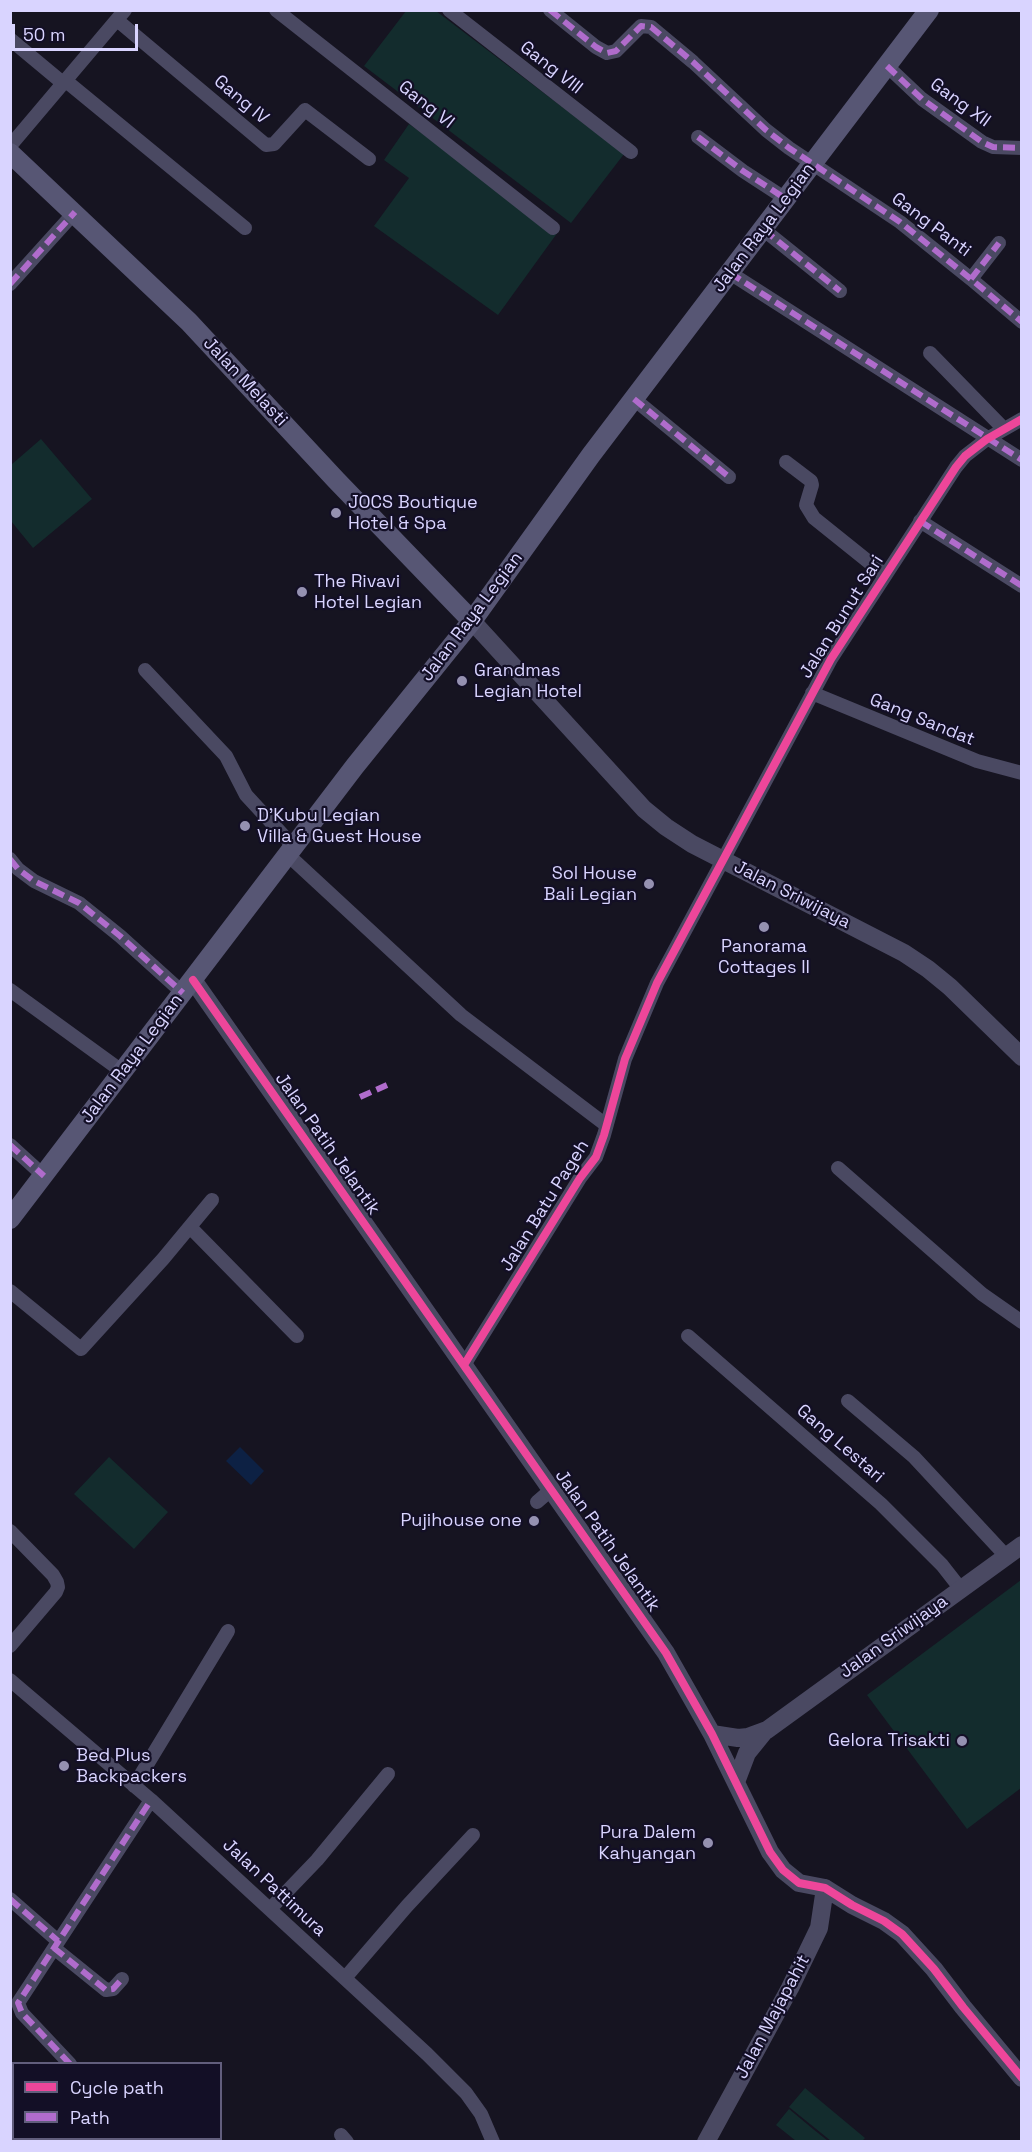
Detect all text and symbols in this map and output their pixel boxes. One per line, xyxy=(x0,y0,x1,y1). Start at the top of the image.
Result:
scale bar xyxy=(15,12,141,50)
text: 50 m xyxy=(23,23,65,46)
street label: Gang VIII xyxy=(515,37,587,99)
street label: Gang IV xyxy=(209,71,273,129)
street label: Gang XII xyxy=(925,74,995,132)
street label: Gang VI xyxy=(394,76,458,134)
street label: Jalan Raya Legian xyxy=(708,159,820,297)
street label: Gang Panti xyxy=(887,188,975,262)
street label: Jalan Melasti xyxy=(198,333,292,431)
place label: JOCS Boutique Hotel & Spa xyxy=(348,492,478,534)
marker: JOCS Boutique Hotel & Spa xyxy=(329,506,343,520)
street label: Jalan Raya Legian xyxy=(416,548,528,686)
street label: Jalan Bunut Sari xyxy=(795,551,889,683)
place label: The Rivavi Hotel Legian xyxy=(314,571,422,614)
marker: The Rivavi Hotel Legian xyxy=(295,585,309,599)
place label: Grandmas Legian Hotel xyxy=(474,660,582,702)
marker: Grandmas Legian Hotel xyxy=(455,674,469,688)
street label: Gang Sandat xyxy=(866,689,978,751)
place label: D'Kubu Legian Villa & Guest House xyxy=(257,805,422,848)
marker: D'Kubu Legian Villa & Guest House xyxy=(238,819,252,833)
street label: Jalan Sriwijaya xyxy=(730,856,854,934)
place label: Sol House Bali Legian xyxy=(544,863,637,906)
marker: Sol House Bali Legian xyxy=(642,877,656,891)
marker: Panorama Cottages II xyxy=(757,920,771,934)
place label: Panorama Cottages II xyxy=(718,936,810,978)
street label: Jalan Raya Legian xyxy=(76,990,188,1128)
street label: Jalan Patih Jelantik xyxy=(270,1069,384,1219)
street label: Jalan Batu Pageh xyxy=(496,1136,594,1276)
street label: Gang Lestari xyxy=(792,1400,888,1488)
street label: Jalan Patih Jelantik xyxy=(550,1466,664,1616)
place label: Pujihouse one xyxy=(401,1510,522,1532)
marker: Pujihouse one xyxy=(527,1514,541,1528)
street label: Jalan Sriwijaya xyxy=(836,1591,952,1683)
place label: Gelora Trisakti xyxy=(828,1730,950,1752)
marker: Gelora Trisakti xyxy=(955,1734,969,1748)
place label: Bed Plus Backpackers xyxy=(76,1745,187,1788)
marker: Bed Plus Backpackers xyxy=(57,1759,71,1773)
place label: Pura Dalem Kahyangan xyxy=(598,1822,696,1864)
street label: Jalan Pattimura xyxy=(218,1835,330,1941)
marker: Pura Dalem Kahyangan xyxy=(701,1836,715,1850)
street label: Jalan Majapahit xyxy=(731,1951,815,2083)
legend xyxy=(12,2062,222,2140)
text: Cycle path xyxy=(70,2076,164,2099)
text: Path xyxy=(70,2106,110,2129)

